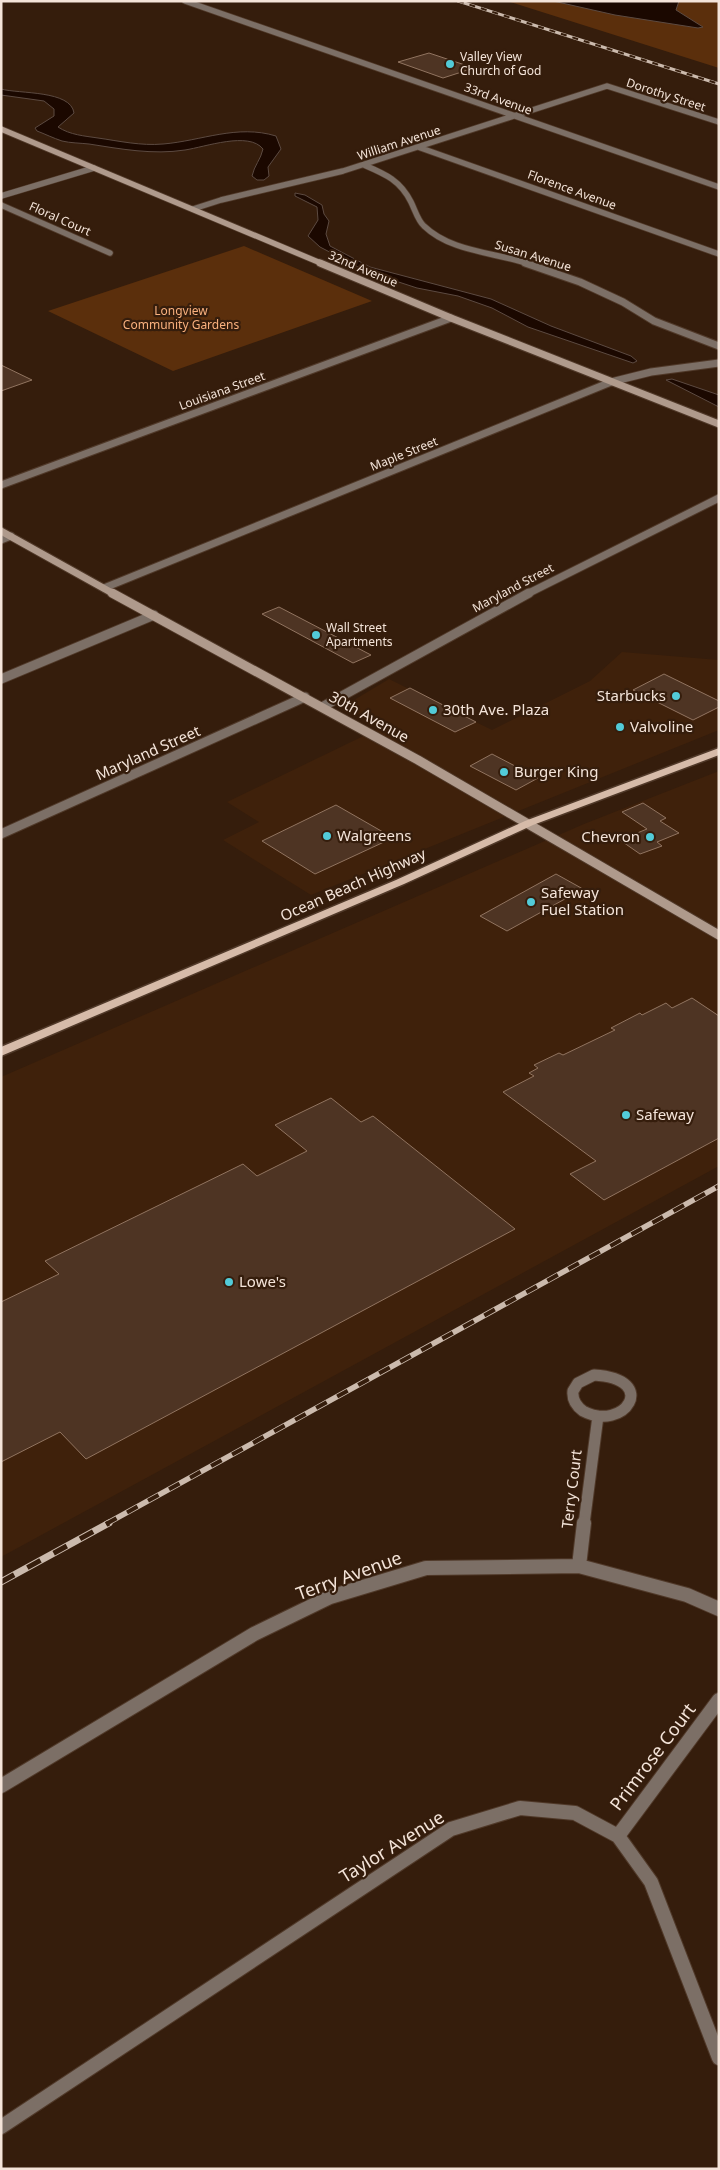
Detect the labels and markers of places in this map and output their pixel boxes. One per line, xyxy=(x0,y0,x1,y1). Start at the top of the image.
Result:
place label: Valley View Church of God xyxy=(460,48,541,79)
marker: Valley View Church of God xyxy=(444,58,456,70)
place label: Wall Street Apartments xyxy=(326,619,393,650)
marker: Wall Street Apartments xyxy=(310,629,322,641)
place label: Starbucks xyxy=(597,685,666,705)
marker: Starbucks xyxy=(670,690,682,702)
place label: 30th Ave. Plaza xyxy=(443,699,549,719)
marker: 30th Ave. Plaza xyxy=(427,704,439,716)
place label: Valvoline xyxy=(630,716,693,736)
marker: Valvoline xyxy=(614,721,626,733)
place label: Burger King xyxy=(514,761,599,781)
marker: Burger King xyxy=(498,766,510,778)
place label: Walgreens xyxy=(337,825,411,845)
place label: Chevron xyxy=(581,826,640,846)
marker: Walgreens xyxy=(321,830,333,842)
marker: Chevron xyxy=(644,831,656,843)
place label: Safeway Fuel Station xyxy=(541,882,624,919)
marker: Safeway Fuel Station xyxy=(525,896,537,908)
place label: Safeway xyxy=(636,1104,694,1124)
marker: Safeway xyxy=(620,1109,632,1121)
place label: Lowe's xyxy=(239,1271,286,1291)
marker: Lowe's xyxy=(223,1276,235,1288)

